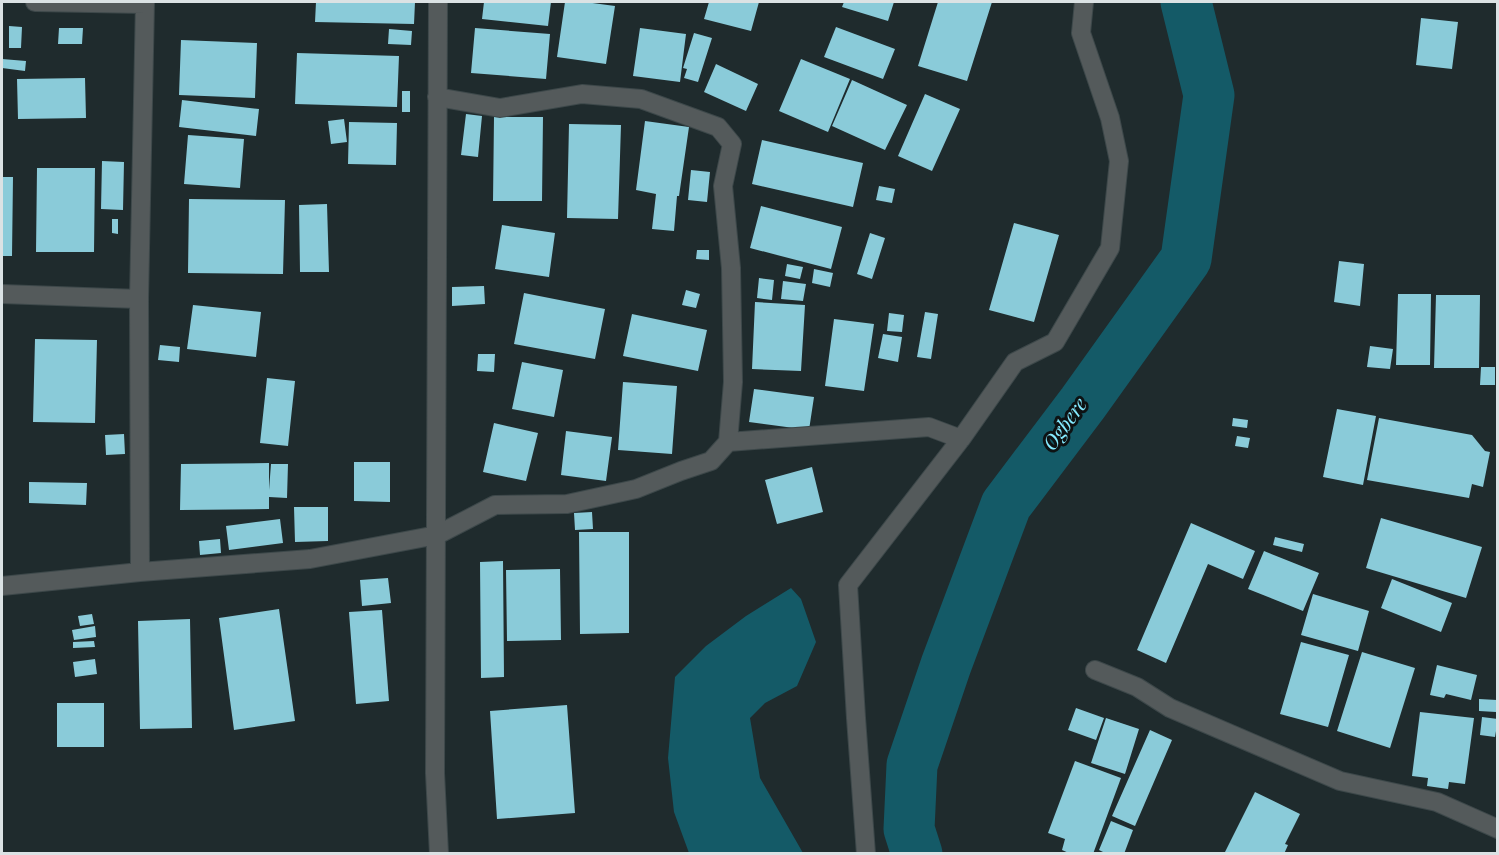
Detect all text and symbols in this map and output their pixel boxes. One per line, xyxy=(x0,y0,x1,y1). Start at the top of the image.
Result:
water label: Ogbere xyxy=(1036,391,1092,455)

